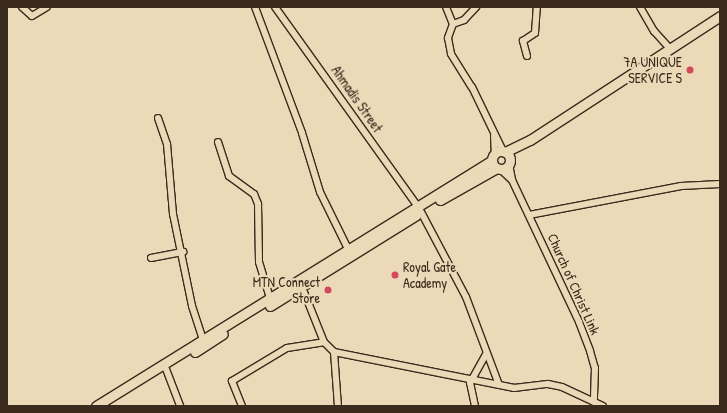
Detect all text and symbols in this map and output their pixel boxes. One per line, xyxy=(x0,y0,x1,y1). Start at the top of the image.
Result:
place label: 7A UNIQUE SERVICE S xyxy=(624,54,682,86)
street label: Ahmadis Street xyxy=(328,62,386,136)
marker: 7A UNIQUE SERVICE S xyxy=(685,65,695,75)
street label: Church of Christ Link xyxy=(544,231,604,337)
place label: Royal Gate Academy xyxy=(403,259,456,292)
marker: Royal Gate Academy xyxy=(390,270,400,280)
place label: MTN Connect Store xyxy=(253,274,320,306)
marker: MTN Connect Store xyxy=(323,285,333,295)

